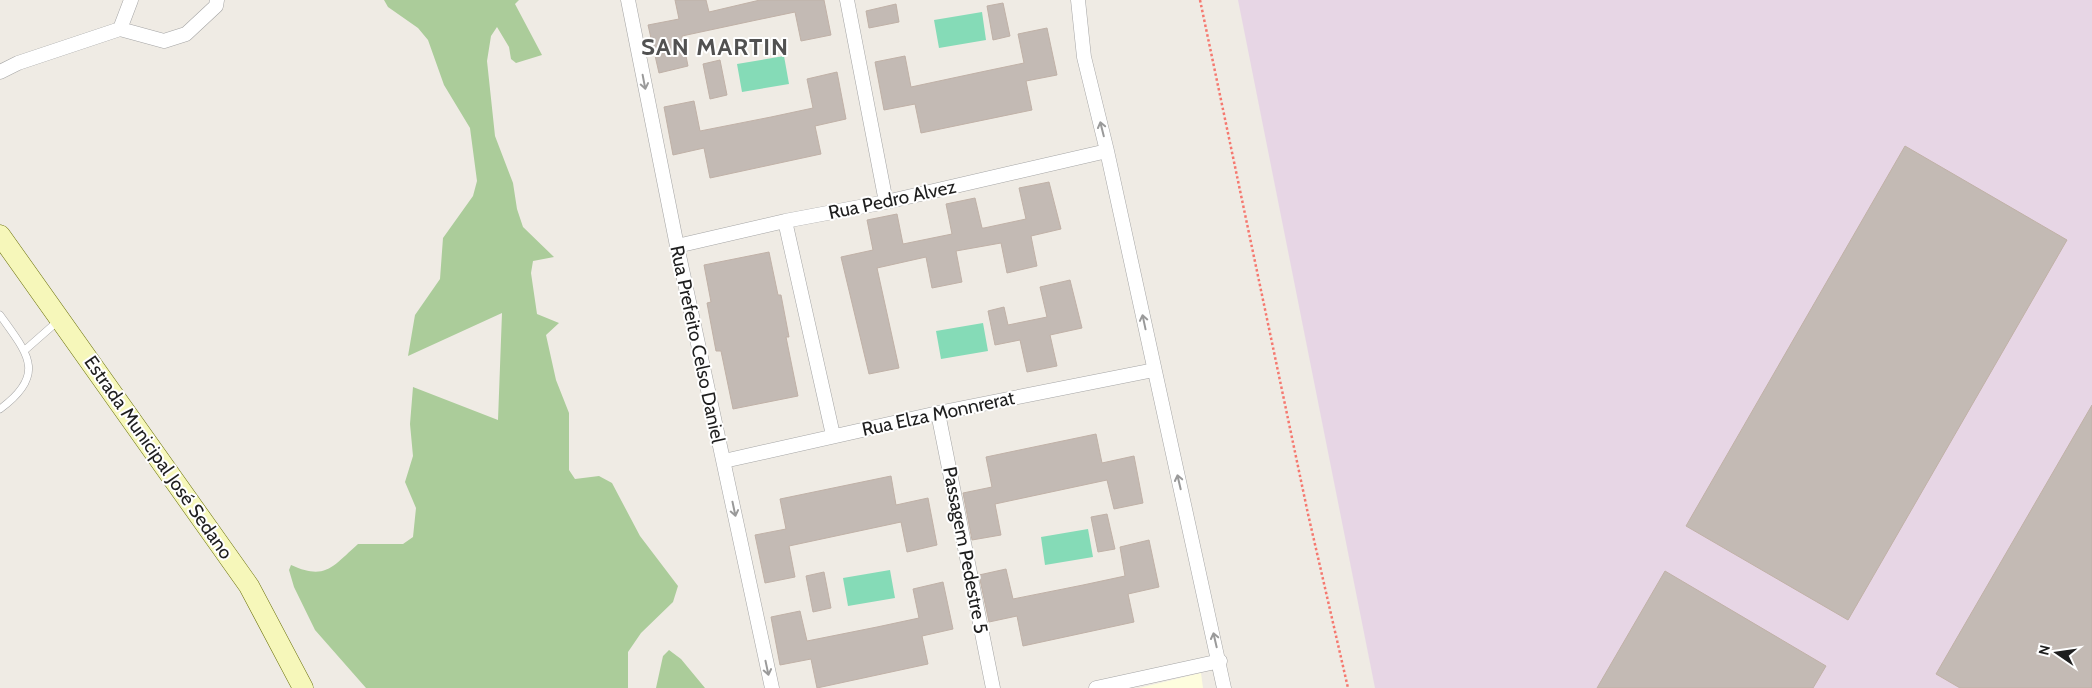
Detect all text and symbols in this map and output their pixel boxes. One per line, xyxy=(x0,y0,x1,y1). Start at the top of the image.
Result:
district label: SAN MARTIN xyxy=(641,32,789,61)
one-way arrow xyxy=(640,74,650,90)
one-way arrow xyxy=(1097,122,1106,138)
street label: Rua Pedro Alvez xyxy=(826,175,958,224)
street label: Rua Prefeito Celso Daniel xyxy=(665,243,730,446)
one-way arrow xyxy=(1139,315,1148,331)
street label: Estrada Municipal José Sedano xyxy=(79,351,238,563)
street label: Rua Elza Monnrerat xyxy=(860,386,1017,441)
street label: Passagem Pedestre 5 xyxy=(938,465,993,636)
one-way arrow xyxy=(1174,474,1184,490)
one-way arrow xyxy=(729,500,739,516)
north arrow xyxy=(2032,628,2082,678)
one-way arrow xyxy=(1210,633,1219,649)
text: N xyxy=(2034,643,2054,657)
one-way arrow xyxy=(763,659,773,675)

